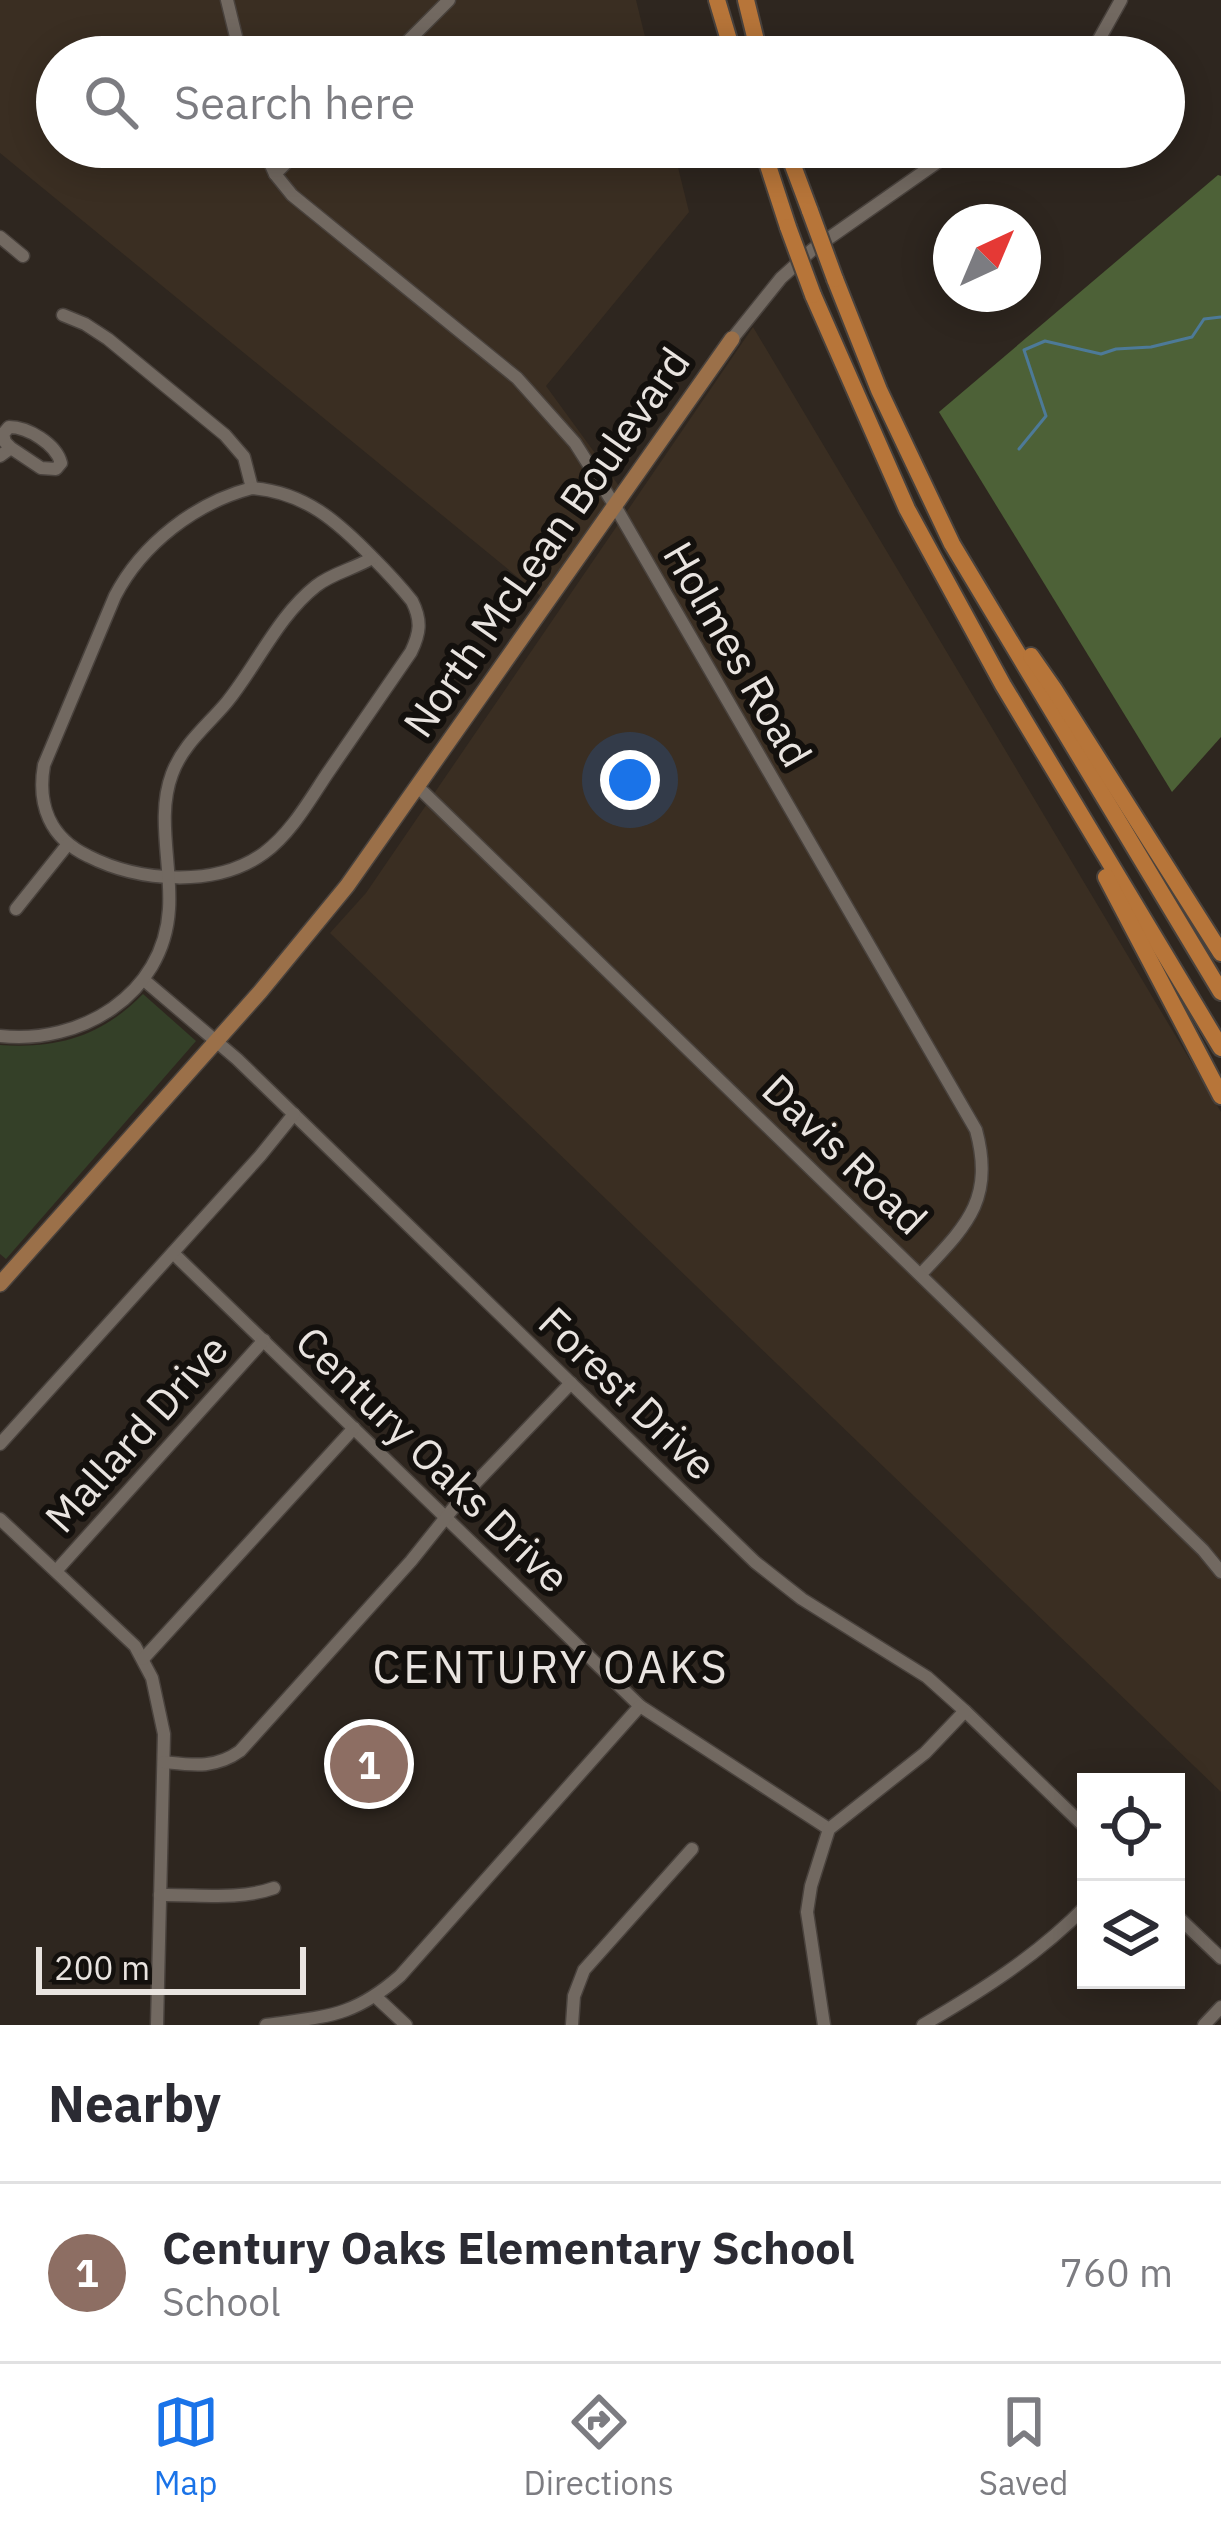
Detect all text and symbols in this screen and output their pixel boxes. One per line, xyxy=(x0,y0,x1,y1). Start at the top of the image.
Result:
search box xyxy=(36,36,1185,168)
icon: search xyxy=(78,69,144,135)
text: Search here xyxy=(174,73,415,131)
north arrow xyxy=(933,204,1041,312)
street label: North McLean Boulevard xyxy=(391,336,701,748)
street label: Holmes Road xyxy=(651,531,825,777)
your location xyxy=(600,750,660,810)
street label: Davis Road xyxy=(751,1062,939,1246)
street label: Forest Drive xyxy=(527,1295,729,1491)
street label: Century Oaks Drive xyxy=(284,1314,582,1604)
street label: Mallard Drive xyxy=(32,1322,240,1544)
district label: CENTURY OAKS xyxy=(372,1637,730,1695)
pin: 1 xyxy=(330,1719,408,1809)
map controls xyxy=(1077,1773,1185,1989)
button: locate xyxy=(1077,1773,1185,1881)
button: layers xyxy=(1077,1881,1185,1989)
scale bar xyxy=(36,1941,306,1994)
text: 200 m xyxy=(54,1946,150,1989)
text: Nearby xyxy=(48,2070,221,2136)
text: Century Oaks Elementary School xyxy=(162,2218,854,2276)
text: 1 xyxy=(75,2247,99,2298)
text: 760 m xyxy=(1060,2247,1173,2298)
text: School xyxy=(162,2276,281,2327)
tab: Map xyxy=(153,2389,219,2504)
tab: Directions xyxy=(524,2389,674,2504)
tab: Saved xyxy=(979,2389,1068,2504)

